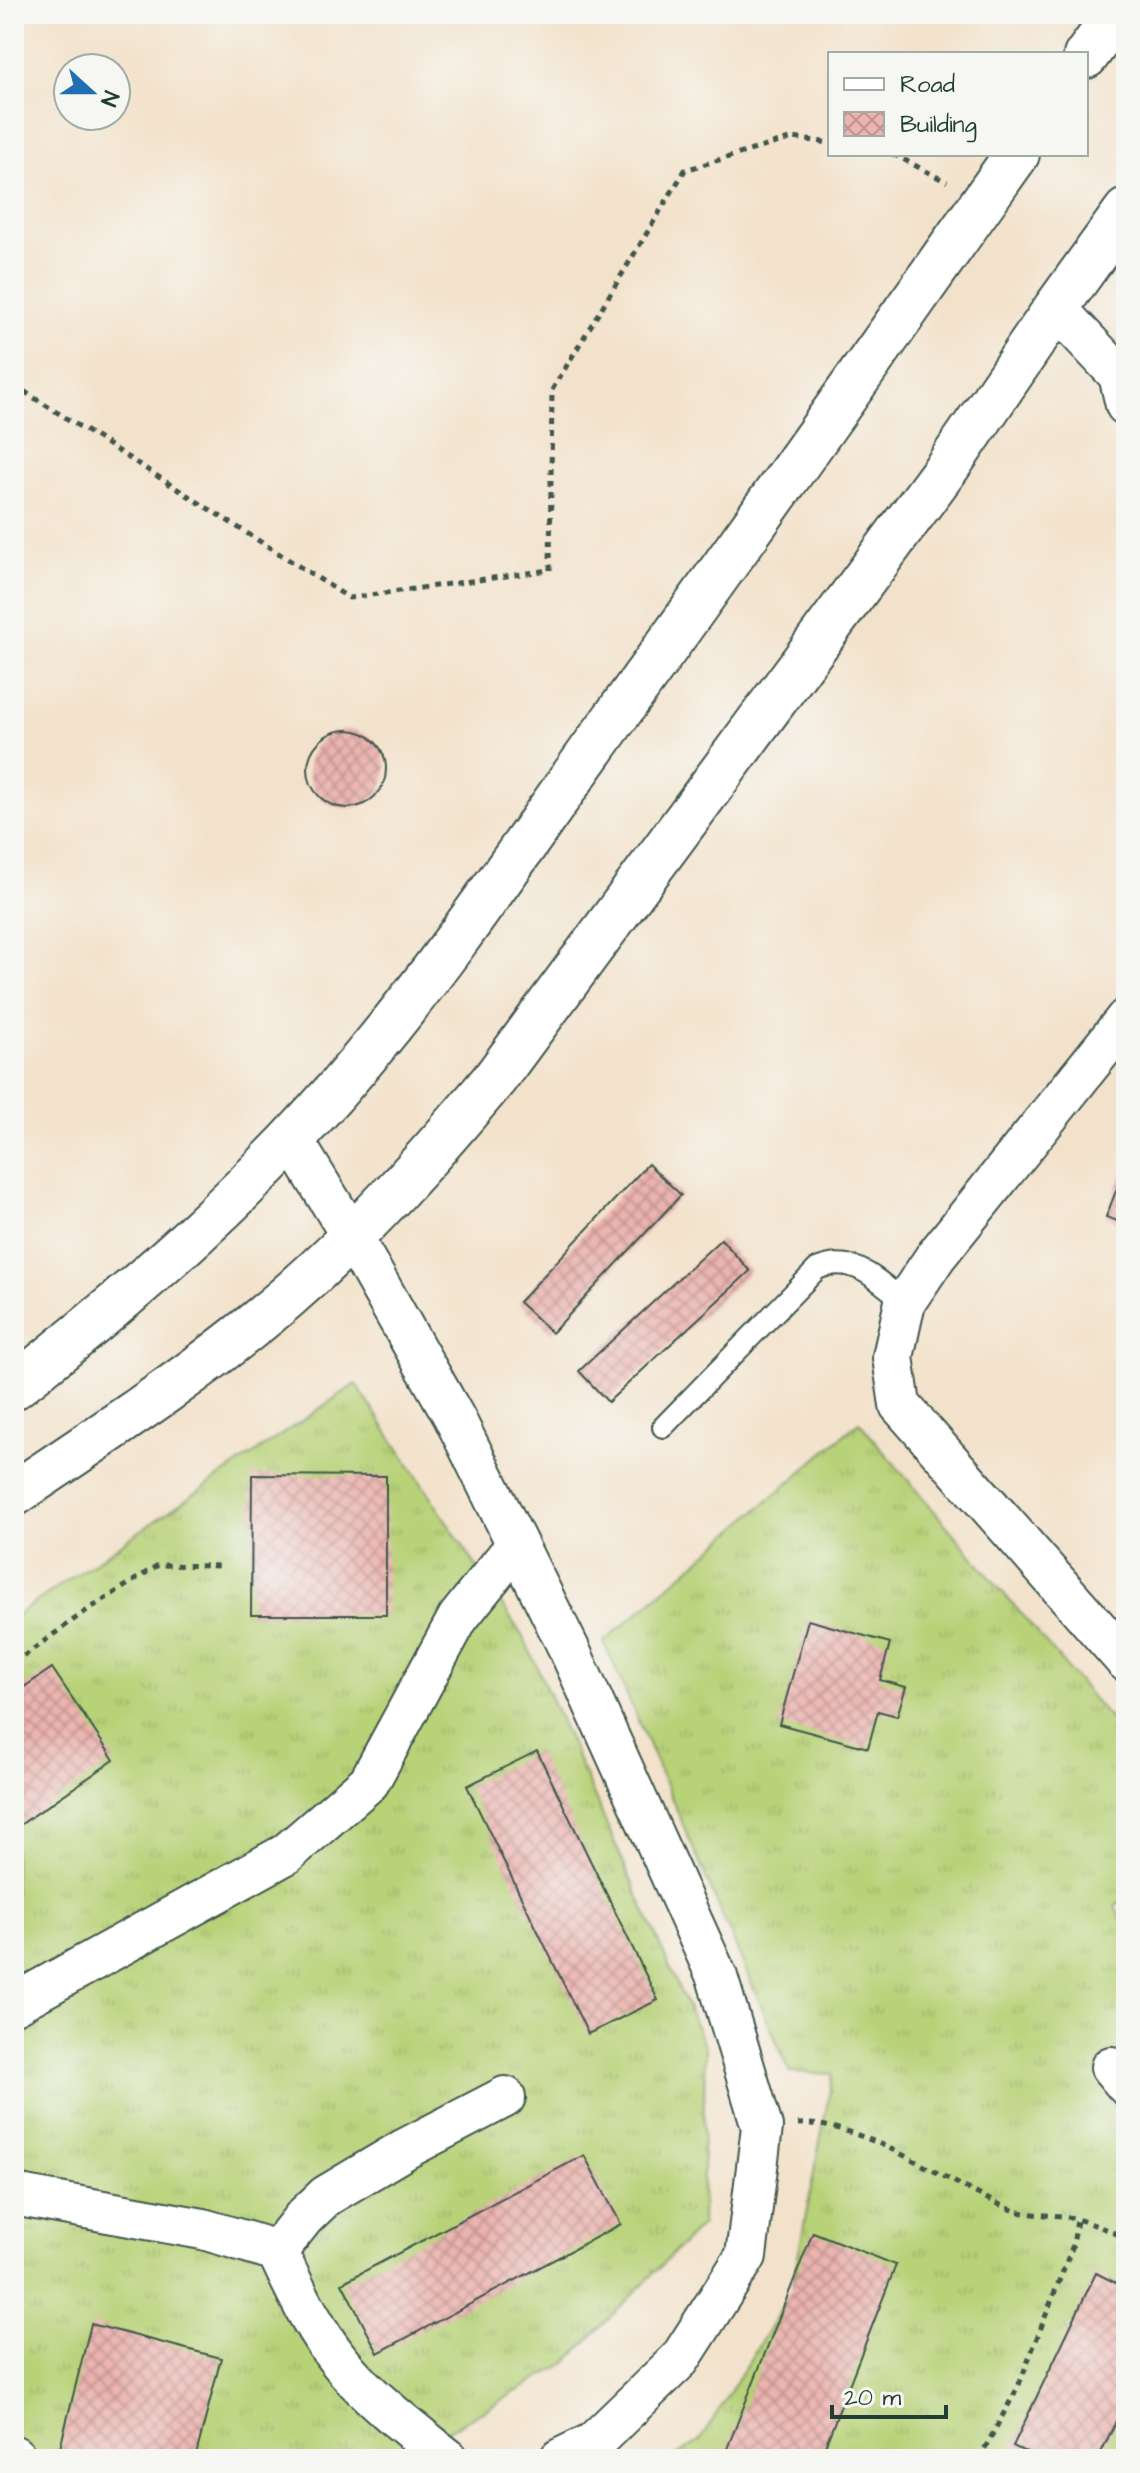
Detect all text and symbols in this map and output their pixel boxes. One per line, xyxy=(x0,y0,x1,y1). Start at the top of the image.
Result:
north arrow xyxy=(52,52,132,132)
legend xyxy=(828,52,1088,156)
text: Road xyxy=(900,68,955,102)
text: N xyxy=(92,87,126,111)
text: Building xyxy=(900,108,977,143)
scale bar xyxy=(832,2369,946,2419)
text: 20 m xyxy=(844,2381,901,2415)

